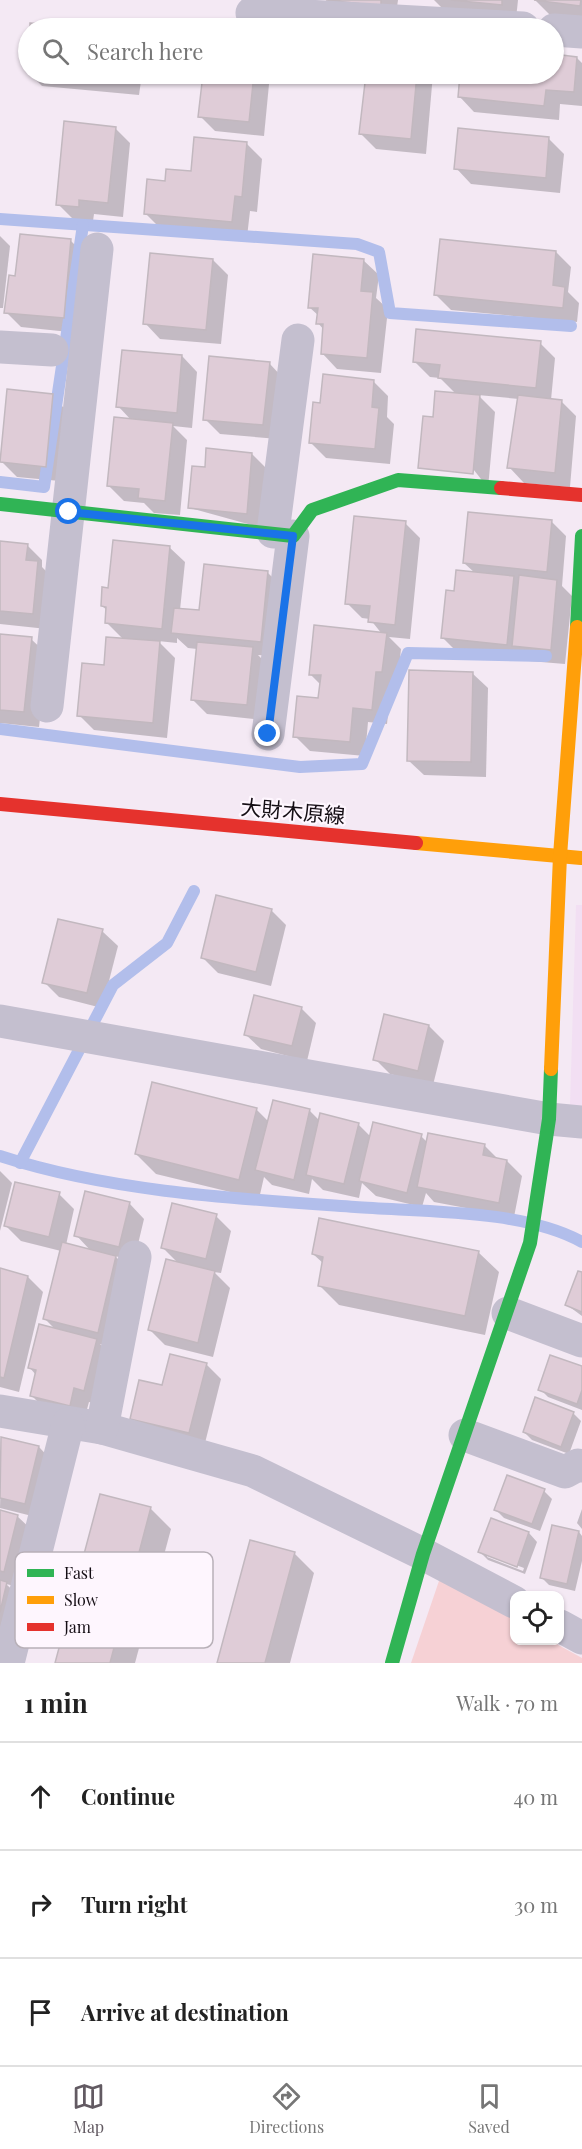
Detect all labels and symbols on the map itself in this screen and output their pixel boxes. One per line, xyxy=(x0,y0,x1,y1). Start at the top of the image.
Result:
route start xyxy=(55,498,81,524)
route end xyxy=(254,720,280,746)
street label: 大財木原線 xyxy=(239,791,347,829)
legend xyxy=(15,1552,213,1648)
text: Fast xyxy=(64,1562,94,1583)
text: Slow xyxy=(64,1589,99,1610)
text: Jam xyxy=(63,1616,91,1637)

